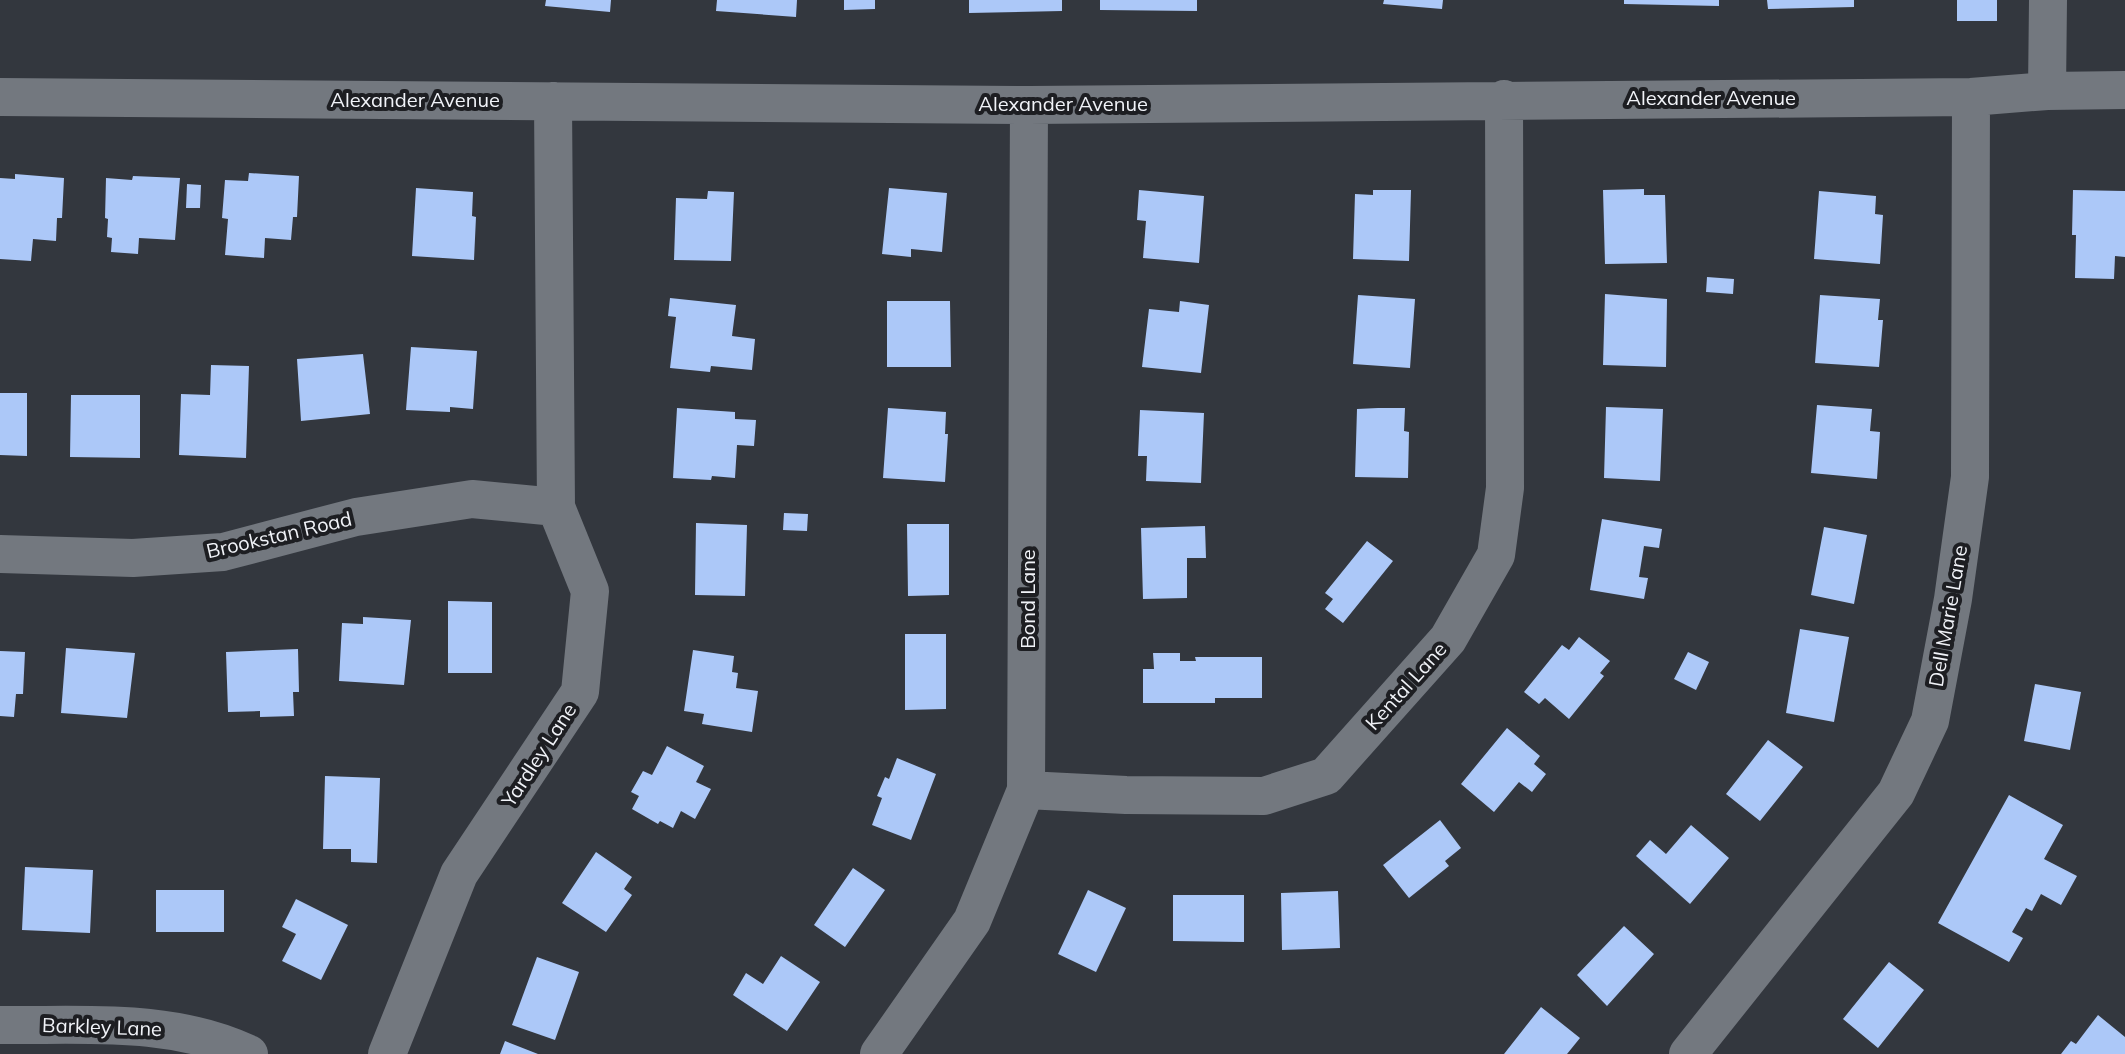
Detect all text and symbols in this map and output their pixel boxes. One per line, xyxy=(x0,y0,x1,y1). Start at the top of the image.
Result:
street label: Alexander Avenue xyxy=(1626,85,1796,110)
street label: Alexander Avenue xyxy=(330,87,500,112)
street label: Alexander Avenue xyxy=(978,91,1148,116)
street label: Brookstan Road xyxy=(204,506,354,563)
street label: Dell Marie Lane xyxy=(1923,543,1972,689)
street label: Bond Lane xyxy=(1015,549,1040,649)
street label: Kental Lane xyxy=(1360,637,1452,735)
street label: Yardley Lane xyxy=(495,698,581,812)
street label: Barkley Lane xyxy=(42,1012,162,1041)

